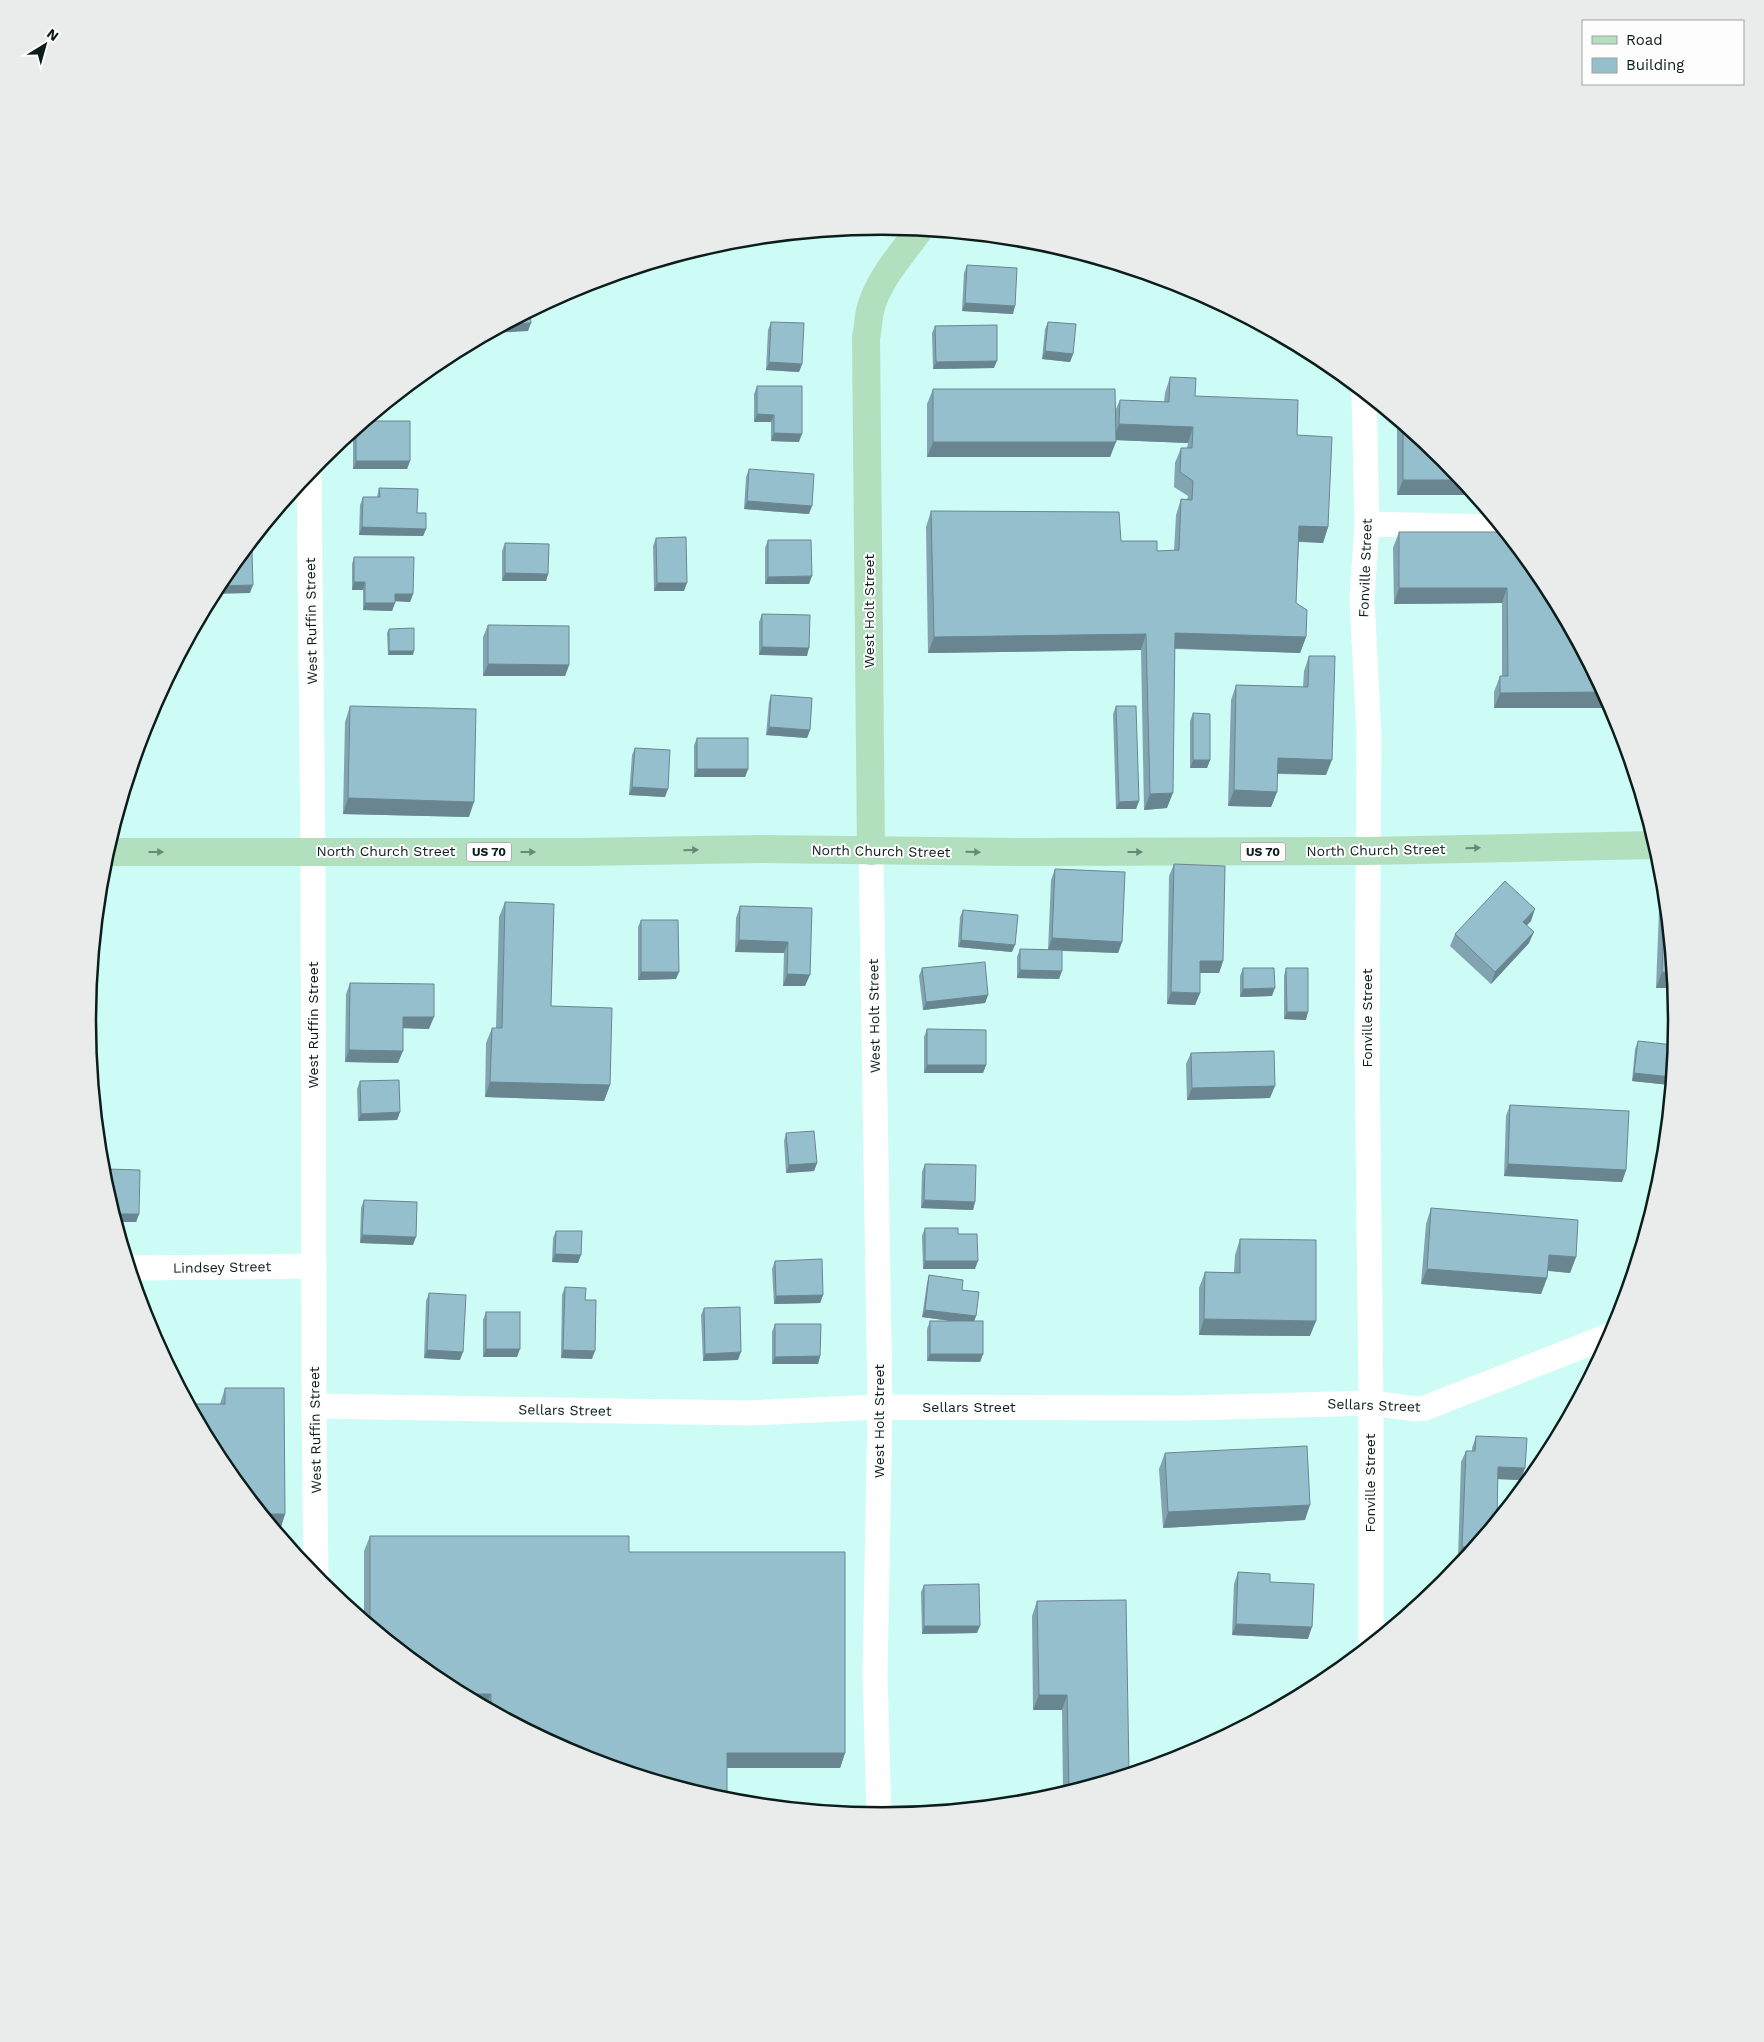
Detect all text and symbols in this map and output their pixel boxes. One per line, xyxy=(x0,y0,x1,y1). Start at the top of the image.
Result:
north arrow xyxy=(20,20,70,70)
legend xyxy=(1582,20,1744,85)
text: N xyxy=(44,25,62,44)
text: Road xyxy=(1626,31,1663,49)
text: Building xyxy=(1626,56,1684,74)
street label: Fonville Street xyxy=(1355,518,1375,618)
street label: West Holt Street xyxy=(861,554,877,668)
street label: West Ruffin Street xyxy=(302,557,320,685)
street label: North Church Street xyxy=(1306,841,1446,859)
road number: US 70 xyxy=(466,842,512,862)
street label: North Church Street xyxy=(811,842,951,860)
road number: US 70 xyxy=(1240,842,1286,862)
street label: North Church Street xyxy=(317,843,456,859)
one-way arrow xyxy=(1465,844,1481,852)
one-way arrow xyxy=(683,846,699,854)
one-way arrow xyxy=(148,848,164,856)
one-way arrow xyxy=(520,848,536,856)
one-way arrow xyxy=(965,848,981,856)
one-way arrow xyxy=(1127,848,1143,856)
street label: West Holt Street xyxy=(865,959,883,1073)
street label: West Ruffin Street xyxy=(305,961,321,1089)
street label: Fonville Street xyxy=(1359,968,1375,1068)
street label: Lindsey Street xyxy=(173,1258,271,1276)
street label: West Holt Street xyxy=(871,1364,887,1478)
street label: West Ruffin Street xyxy=(306,1366,324,1494)
street label: Sellars Street xyxy=(1327,1395,1421,1415)
street label: Sellars Street xyxy=(922,1399,1016,1415)
street label: Sellars Street xyxy=(518,1401,612,1419)
street label: Fonville Street xyxy=(1362,1433,1378,1533)

